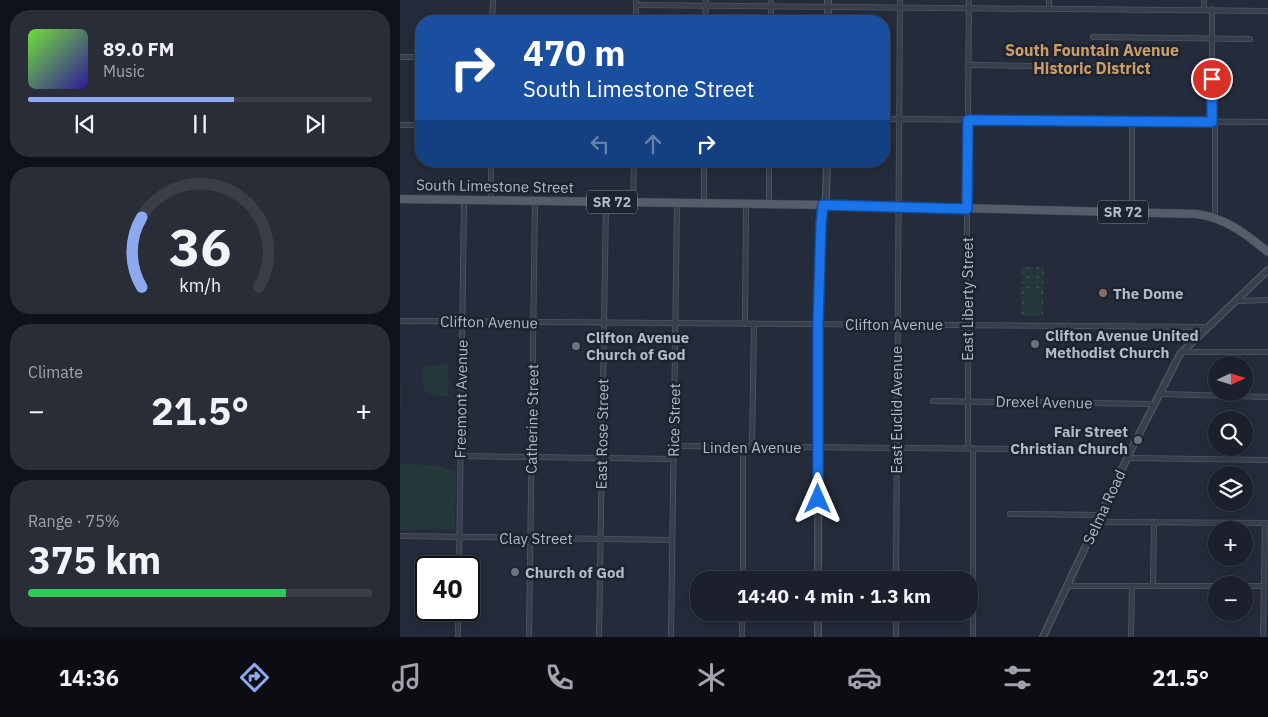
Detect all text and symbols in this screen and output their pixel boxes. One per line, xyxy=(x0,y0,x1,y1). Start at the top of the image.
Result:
text: 470 m xyxy=(523,30,626,76)
icon: right xyxy=(440,35,505,100)
text: 89.0 FM xyxy=(103,37,174,61)
district label: South Fountain Avenue Historic District xyxy=(1005,40,1179,78)
pin xyxy=(1191,58,1233,100)
text: Music xyxy=(103,61,145,81)
icon: arrive xyxy=(1198,65,1226,93)
text: South Limestone Street xyxy=(523,74,754,103)
icon: previous xyxy=(71,110,99,138)
icon: pause xyxy=(186,110,214,138)
icon: next xyxy=(301,110,329,138)
icon: left xyxy=(586,130,614,158)
icon: ahead xyxy=(639,130,667,158)
icon: right xyxy=(692,130,720,158)
street label: South Limestone Street xyxy=(416,175,574,197)
road number: SR 72 xyxy=(587,190,637,213)
road number: SR 72 xyxy=(1098,200,1148,223)
text: 36 xyxy=(169,213,231,280)
street label: East Liberty Street xyxy=(958,237,977,361)
text: km/h xyxy=(179,274,221,297)
place label: The Dome xyxy=(1113,284,1183,303)
marker: The Dome xyxy=(1097,287,1109,299)
street label: Clifton Avenue xyxy=(440,312,538,332)
street label: Clifton Avenue xyxy=(845,315,943,334)
place label: Clifton Avenue United Methodist Church xyxy=(1045,326,1199,362)
place label: Clifton Avenue Church of God xyxy=(586,328,689,364)
marker: Clifton Avenue United Methodist Church xyxy=(1029,338,1041,350)
street label: Freemont Avenue xyxy=(450,339,472,459)
marker: Clifton Avenue Church of God xyxy=(570,340,582,352)
street label: East Euclid Avenue xyxy=(887,346,906,474)
north arrow xyxy=(1208,356,1252,401)
map controls xyxy=(1208,356,1253,621)
text: Climate xyxy=(28,362,83,382)
street label: Catherine Street xyxy=(522,364,542,474)
street label: East Rose Street xyxy=(592,378,612,490)
street label: Rice Street xyxy=(664,383,684,457)
text: 21.5° xyxy=(151,386,249,435)
text: − xyxy=(28,392,45,429)
text: + xyxy=(355,392,372,429)
street label: Drexel Avenue xyxy=(995,392,1093,412)
button: search xyxy=(1208,411,1253,456)
place label: Fair Street Christian Church xyxy=(1010,422,1128,458)
marker: Fair Street Christian Church xyxy=(1132,434,1144,446)
street label: Linden Avenue xyxy=(703,438,801,457)
button: layers xyxy=(1208,466,1253,511)
street label: Selma Road xyxy=(1078,467,1130,547)
position arrow xyxy=(791,472,843,524)
text: Range · 75% xyxy=(28,511,120,531)
button: + xyxy=(1208,521,1253,566)
street label: Clay Street xyxy=(499,529,573,548)
text: 375 km xyxy=(28,535,161,584)
speed limit sign: 40 xyxy=(415,556,480,621)
place label: Church of God xyxy=(525,563,625,582)
marker: Church of God xyxy=(509,566,521,578)
button: − xyxy=(1208,576,1253,621)
text: 14:40 · 4 min · 1.3 km xyxy=(737,584,931,608)
icon: directions xyxy=(237,660,272,695)
icon: music xyxy=(389,660,424,695)
icon: phone xyxy=(542,660,577,695)
icon: climate xyxy=(694,660,729,695)
icon: car xyxy=(847,660,882,695)
icon: filters xyxy=(1000,660,1035,695)
text: 14:36 xyxy=(59,663,119,692)
text: 21.5° xyxy=(1152,663,1209,692)

